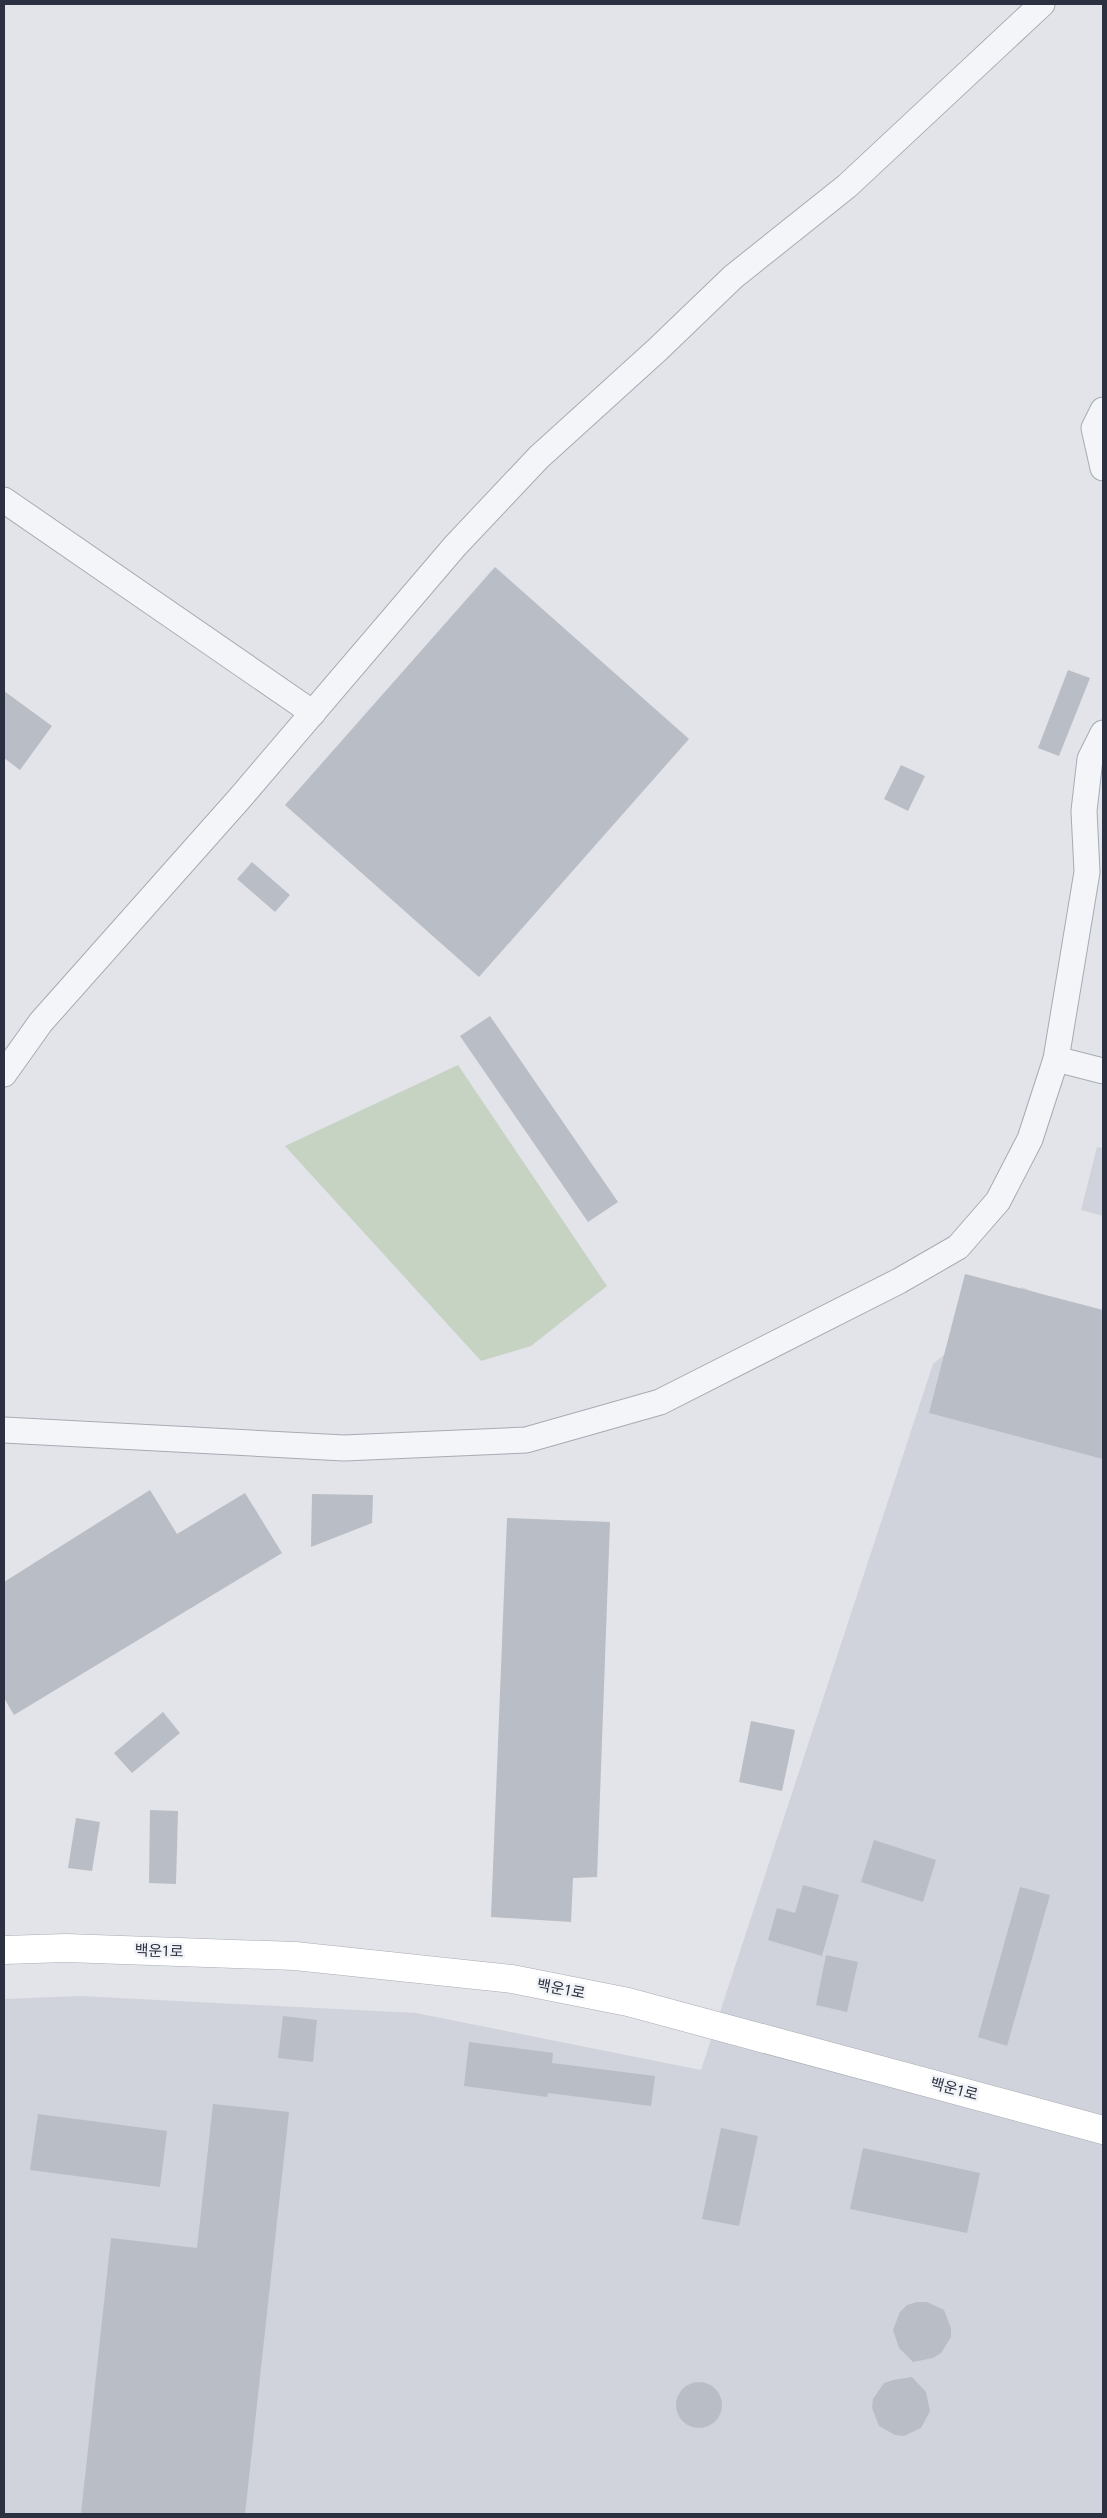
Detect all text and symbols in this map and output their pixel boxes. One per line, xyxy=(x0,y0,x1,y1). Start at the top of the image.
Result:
street label: 백운1로 xyxy=(134,1941,184,1961)
street label: 백운1로 xyxy=(535,1976,587,2002)
street label: 백운1로 xyxy=(928,2074,980,2104)

